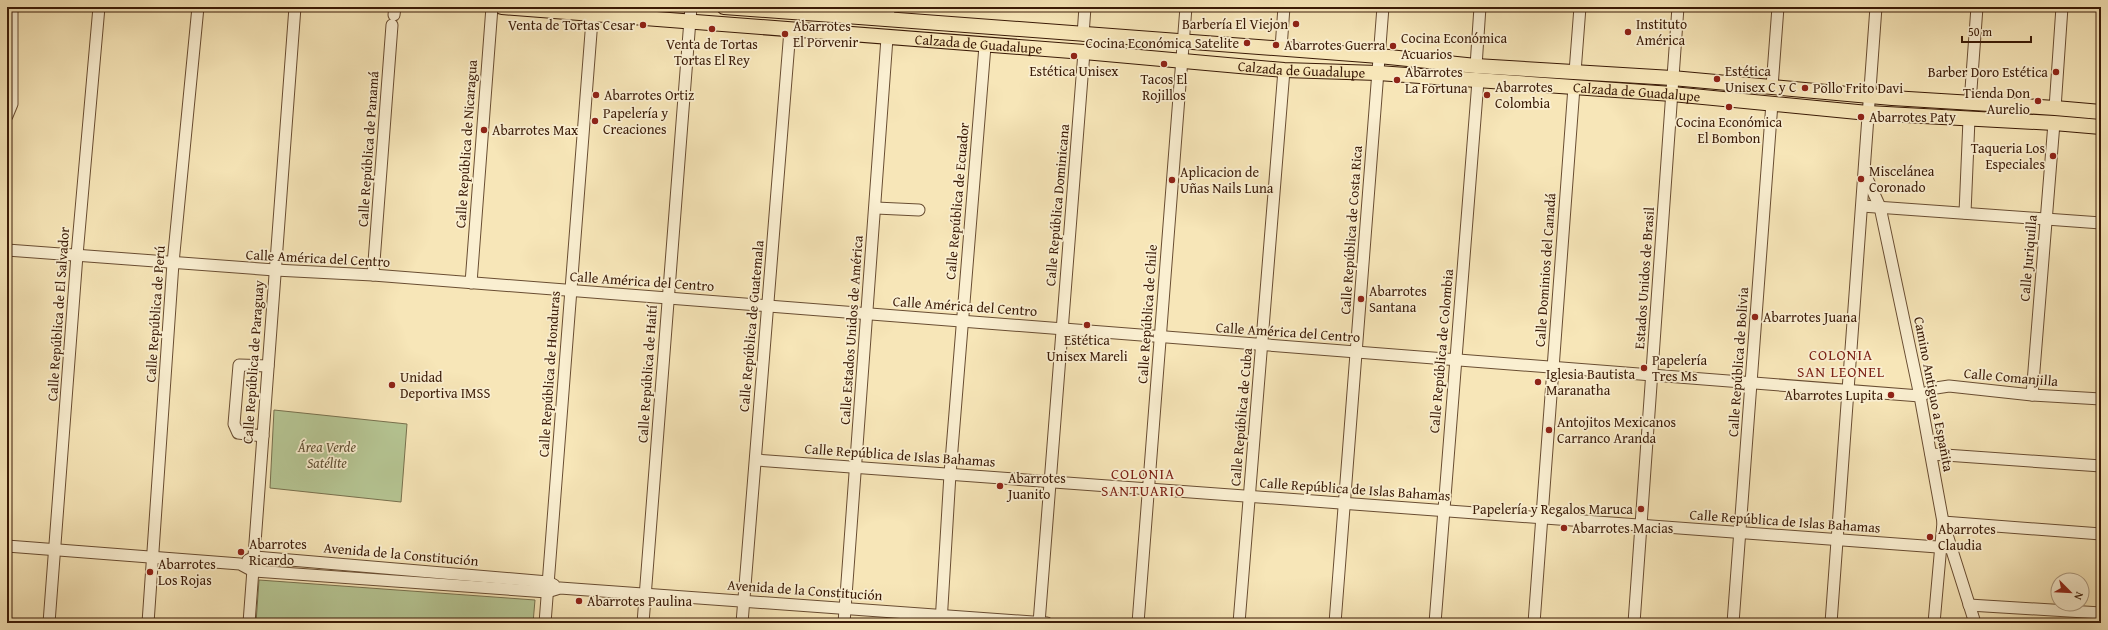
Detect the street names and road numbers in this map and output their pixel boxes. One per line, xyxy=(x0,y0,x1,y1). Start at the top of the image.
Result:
street label: Calzada de Guadalupe xyxy=(914,29,1043,59)
street label: Calzada de Guadalupe xyxy=(1237,56,1366,83)
street label: Calle República de Nicaragua xyxy=(450,59,482,229)
street label: Calle República de Panamá xyxy=(353,70,383,228)
street label: Calzada de Guadalupe xyxy=(1572,77,1702,107)
street label: Calle República de Ecuador xyxy=(940,121,974,280)
street label: Calle República Dominicana xyxy=(1040,123,1074,287)
street label: Calle República de Costa Rica xyxy=(1335,144,1367,315)
street label: Calle Dominios del Canadá xyxy=(1530,192,1560,348)
street label: Estados Unidos de Brasil xyxy=(1629,206,1659,350)
street label: Calle Juriquilla xyxy=(2014,214,2042,302)
street label: Calle República de El Salvador xyxy=(42,226,74,402)
street label: Calle Estados Unidos de América xyxy=(834,234,868,425)
street label: Calle República de Guatemala xyxy=(734,239,768,413)
street label: Calle República de Chile xyxy=(1132,243,1162,384)
street label: Calle América del Centro xyxy=(245,244,391,272)
street label: Calle República de Perú xyxy=(140,245,170,383)
street label: Calle América del Centro xyxy=(569,266,715,296)
street label: Calle República de Colombia xyxy=(1424,268,1458,434)
street label: Calle República de Paraguay xyxy=(237,279,269,445)
street label: Calle República de Bolivia xyxy=(1723,286,1753,438)
street label: Calle República de Honduras xyxy=(533,290,565,458)
street label: Calle América del Centro xyxy=(892,291,1038,321)
street label: Calle República de Haití xyxy=(632,303,662,444)
street label: Camino Antiguo a Españita xyxy=(1909,315,1959,474)
street label: Calle América del Centro xyxy=(1215,317,1361,347)
street label: Calle República de Cuba xyxy=(1225,347,1257,487)
street label: Calle Comanjilla xyxy=(1963,363,2059,391)
street label: Calle República de Islas Bahamas xyxy=(804,438,996,472)
street label: Calle República de Islas Bahamas xyxy=(1259,472,1451,506)
street label: Calle República de Islas Bahamas xyxy=(1689,504,1881,538)
street label: Avenida de la Constitución xyxy=(323,537,479,571)
street label: Avenida de la Constitución xyxy=(727,575,883,605)

